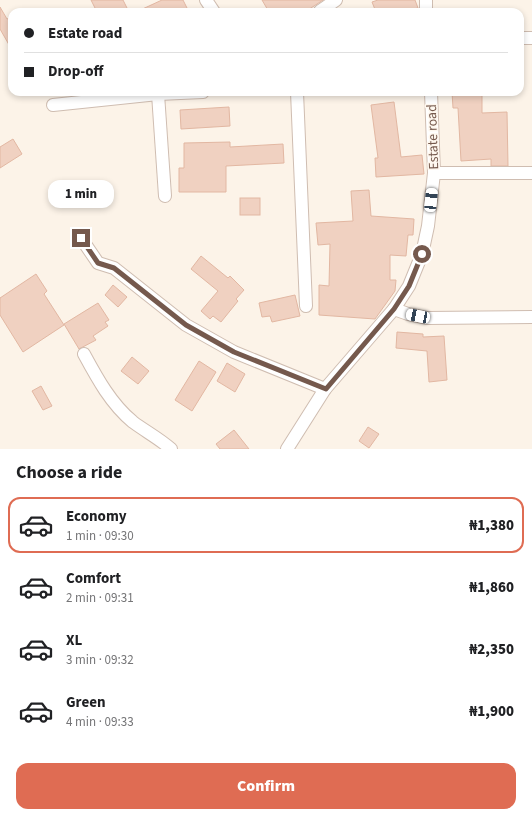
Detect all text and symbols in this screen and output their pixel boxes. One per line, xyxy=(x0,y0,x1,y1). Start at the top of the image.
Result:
text: Estate road xyxy=(48,23,122,44)
text: Drop-off xyxy=(48,61,103,82)
street label: Estate road xyxy=(422,104,444,170)
callout: 1 min xyxy=(48,180,114,208)
text: 1 min xyxy=(65,185,97,203)
car xyxy=(424,187,438,213)
route end xyxy=(72,229,90,247)
route start xyxy=(413,245,431,263)
car xyxy=(405,308,431,324)
text: Choose a ride xyxy=(16,460,122,485)
text: Economy xyxy=(66,506,127,527)
icon: car xyxy=(18,507,54,543)
text: ₦1,380 xyxy=(469,515,514,536)
text: 1 min · 09:30 xyxy=(66,527,134,545)
text: Comfort xyxy=(66,568,121,589)
icon: car xyxy=(18,569,54,605)
text: ₦1,860 xyxy=(469,577,514,598)
text: 2 min · 09:31 xyxy=(66,589,134,607)
text: XL xyxy=(66,630,82,651)
icon: car xyxy=(18,631,54,667)
text: ₦2,350 xyxy=(469,639,514,660)
text: 3 min · 09:32 xyxy=(66,651,134,669)
text: Green xyxy=(66,692,106,713)
icon: car xyxy=(18,693,54,729)
text: ₦1,900 xyxy=(469,701,514,722)
text: 4 min · 09:33 xyxy=(66,713,134,731)
button: Confirm xyxy=(16,763,516,809)

